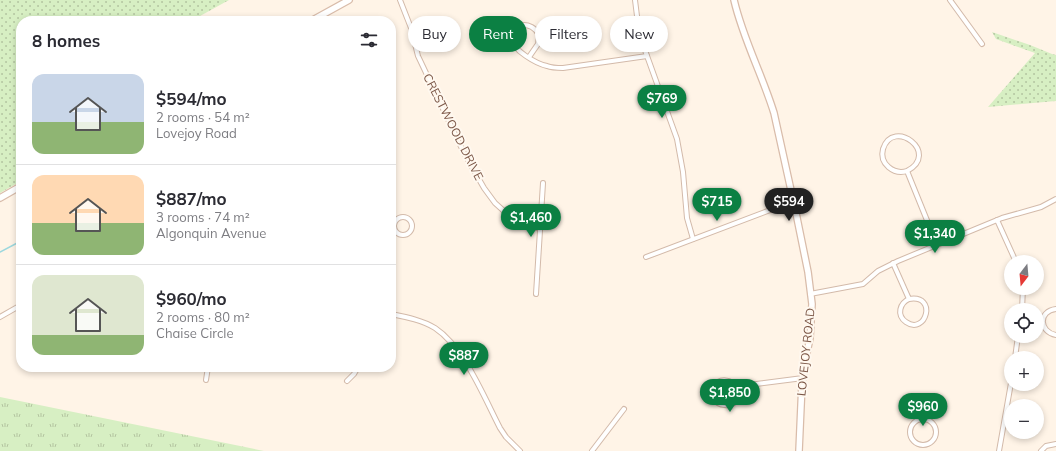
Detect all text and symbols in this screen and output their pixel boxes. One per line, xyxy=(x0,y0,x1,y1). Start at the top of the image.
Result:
chip: Buy xyxy=(408,16,461,52)
chip: Rent xyxy=(469,16,527,52)
chip: Filters xyxy=(535,16,602,52)
chip: New xyxy=(610,16,668,52)
icon: filters xyxy=(358,29,380,51)
text: 8 homes xyxy=(32,30,100,51)
street label: CRESTWOOD DRIVE xyxy=(420,71,487,183)
pin: $769 xyxy=(638,85,686,119)
text: $594/mo xyxy=(156,88,227,109)
icon: home xyxy=(64,90,112,138)
text: $769 xyxy=(646,90,678,106)
text: 2 rooms · 54 m² xyxy=(156,109,250,125)
text: Lovejoy Road xyxy=(156,125,237,141)
text: $887/mo xyxy=(156,188,227,209)
pin: $715 xyxy=(693,188,741,222)
pin: $594 xyxy=(765,188,813,222)
icon: home xyxy=(64,191,112,239)
text: $715 xyxy=(701,193,733,209)
text: $594 xyxy=(773,193,805,209)
pin: $1,460 xyxy=(498,204,564,238)
text: 3 rooms · 74 m² xyxy=(156,209,250,225)
text: $1,460 xyxy=(510,209,552,225)
pin: $1,340 xyxy=(902,220,968,254)
text: Algonquin Avenue xyxy=(156,225,266,241)
text: $1,340 xyxy=(914,225,956,241)
north arrow xyxy=(1004,255,1044,295)
map controls xyxy=(1004,255,1044,439)
text: $960/mo xyxy=(156,288,227,309)
icon: home xyxy=(64,291,112,339)
button: locate xyxy=(1004,303,1044,343)
street label: LOVEJOY ROAD xyxy=(793,307,818,397)
text: 2 rooms · 80 m² xyxy=(156,309,250,325)
text: Chaise Circle xyxy=(156,325,234,341)
pin: $887 xyxy=(440,342,488,376)
text: $887 xyxy=(448,347,480,363)
button: + xyxy=(1004,351,1044,391)
pin: $1,850 xyxy=(697,379,763,413)
text: $1,850 xyxy=(709,384,751,400)
pin: $960 xyxy=(899,393,947,427)
text: $960 xyxy=(907,398,939,414)
button: − xyxy=(1004,399,1044,439)

